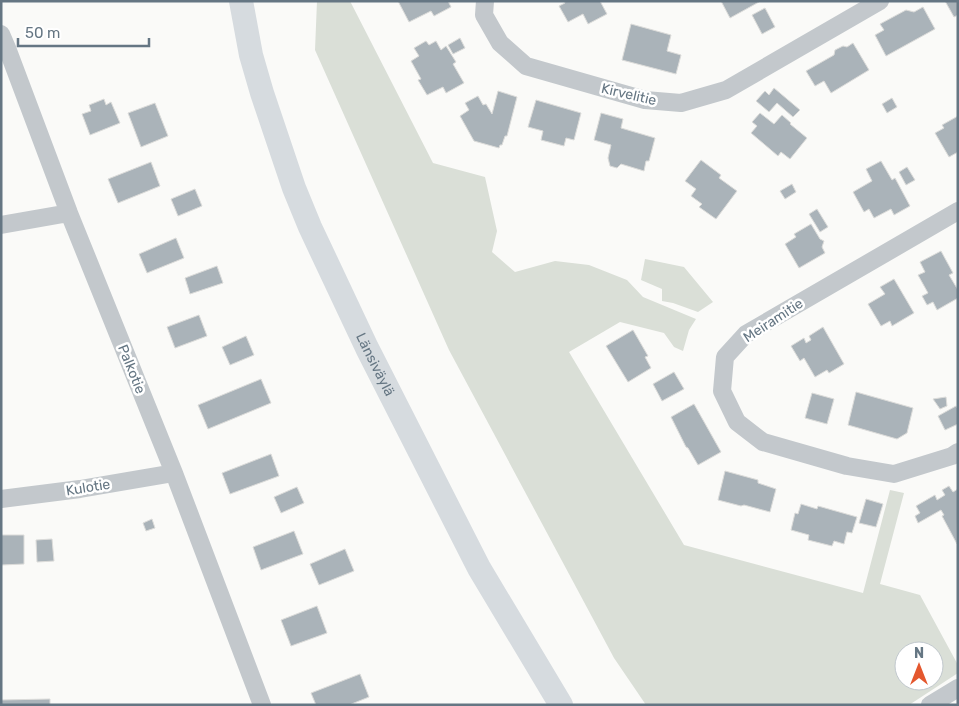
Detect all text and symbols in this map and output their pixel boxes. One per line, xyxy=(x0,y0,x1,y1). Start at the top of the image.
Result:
scale bar xyxy=(18,15,149,47)
text: 50 m xyxy=(25,24,60,42)
street label: Kirvelitie xyxy=(600,80,658,109)
street label: Meiramitie xyxy=(740,295,806,346)
street label: Länsiväylä xyxy=(352,330,398,399)
street label: Palkotie xyxy=(114,342,149,396)
street label: Kulotie xyxy=(65,476,112,499)
north arrow xyxy=(894,641,944,691)
text: N xyxy=(914,645,924,662)

